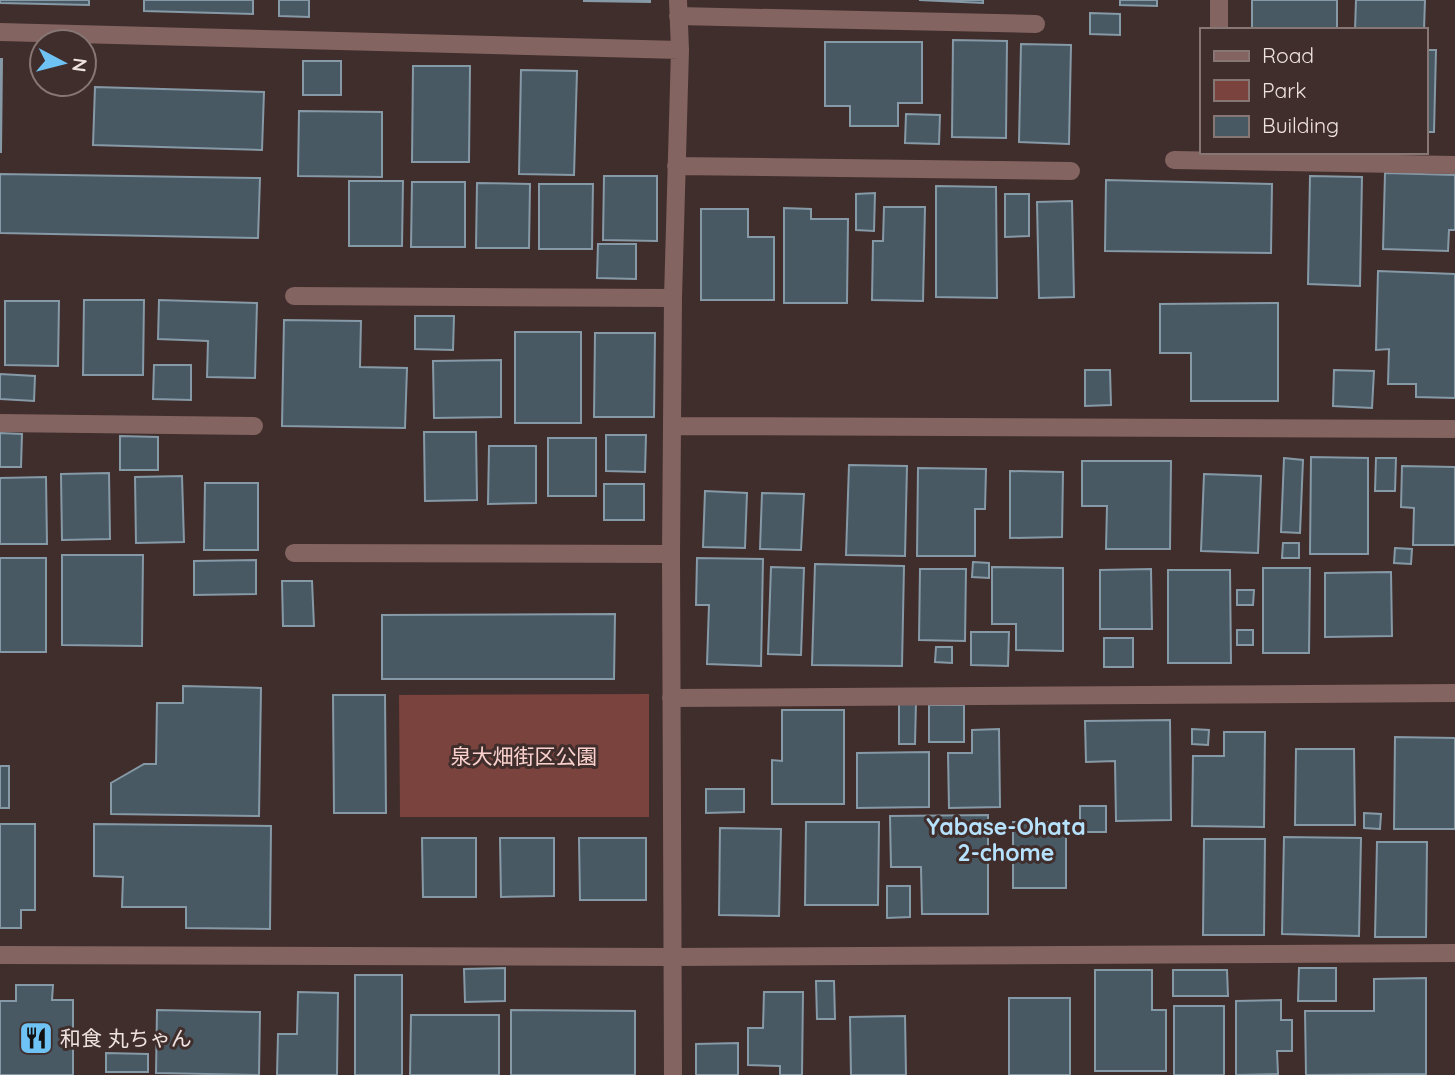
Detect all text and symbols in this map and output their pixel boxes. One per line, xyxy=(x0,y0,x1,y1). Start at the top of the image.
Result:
north arrow xyxy=(28,28,98,98)
legend xyxy=(1200,28,1427,154)
text: Road xyxy=(1262,42,1314,68)
text: N xyxy=(67,57,93,73)
text: Park xyxy=(1262,77,1306,103)
text: Building xyxy=(1262,112,1339,138)
park label: 泉大畑街区公園 xyxy=(451,743,598,769)
district label: Yabase-Ohata 2-chome xyxy=(926,812,1086,867)
restaurant icon: 和食 丸ちゃん xyxy=(17,1019,55,1057)
place label: 和食 丸ちゃん xyxy=(60,1025,192,1051)

